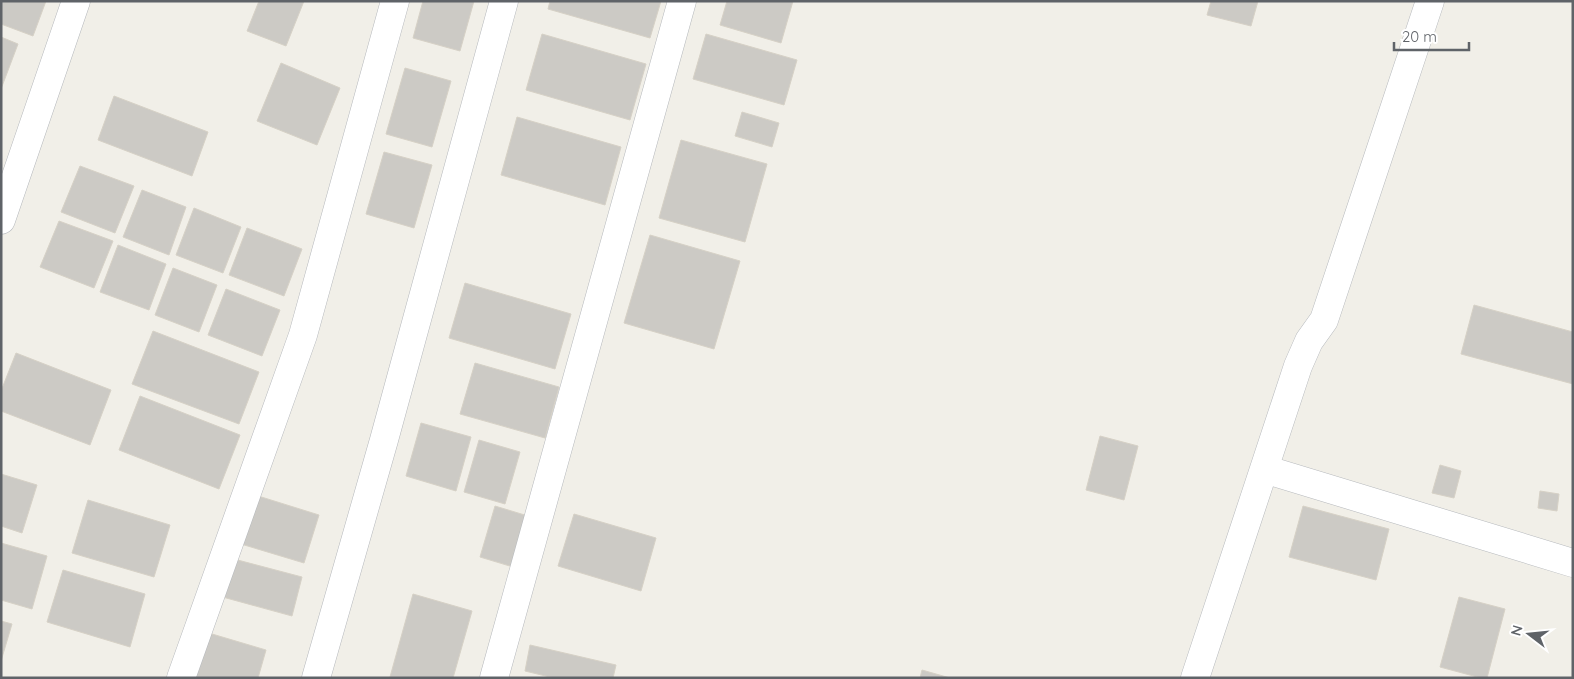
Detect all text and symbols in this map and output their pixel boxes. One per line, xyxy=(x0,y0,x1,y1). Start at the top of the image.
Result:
scale bar xyxy=(1394,20,1469,52)
text: 20 m xyxy=(1402,27,1437,46)
north arrow xyxy=(1504,609,1554,659)
text: N xyxy=(1506,623,1527,638)

